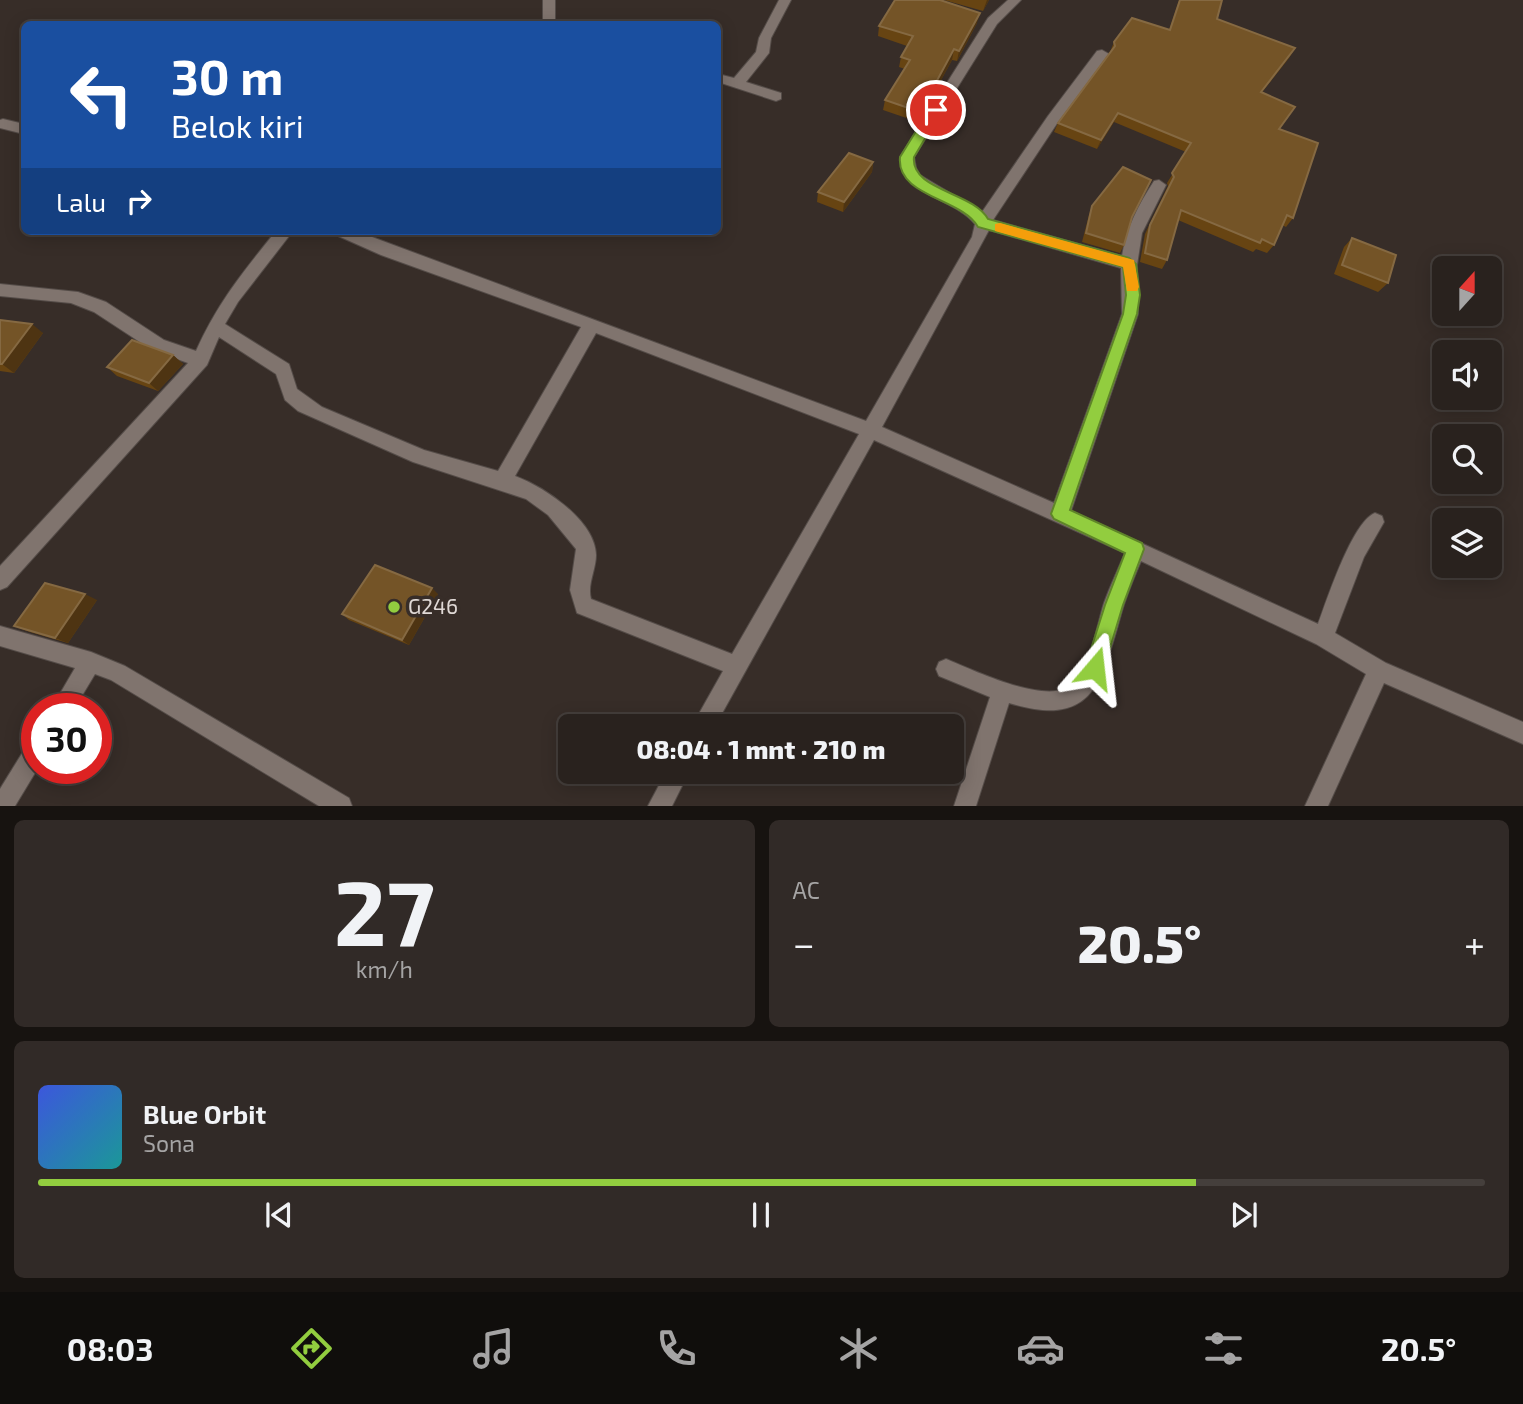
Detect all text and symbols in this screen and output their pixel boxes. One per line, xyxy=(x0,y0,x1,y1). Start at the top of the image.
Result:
text: 30 m xyxy=(171,46,283,105)
icon: left xyxy=(56,49,147,140)
pin xyxy=(906,80,966,140)
icon: arrive xyxy=(917,91,955,129)
text: Belok kiri xyxy=(171,106,304,144)
icon: right xyxy=(120,182,158,220)
text: Lalu xyxy=(56,186,106,217)
north arrow xyxy=(1432,256,1502,326)
map controls xyxy=(1432,256,1502,578)
button: sound xyxy=(1432,340,1502,410)
button: search xyxy=(1432,424,1502,494)
button: layers xyxy=(1432,508,1502,578)
place label: G246 xyxy=(408,593,458,618)
marker: G246 xyxy=(386,599,402,615)
position arrow xyxy=(1058,631,1132,705)
speed limit sign: 30 xyxy=(21,693,112,784)
text: 08:04 · 1 mnt · 210 m xyxy=(636,733,886,764)
text: 27 xyxy=(334,855,435,964)
text: AC xyxy=(793,876,820,904)
text: 20.5° xyxy=(1077,911,1201,973)
text: − xyxy=(793,920,815,966)
text: + xyxy=(1464,920,1485,966)
text: km/h xyxy=(356,955,413,983)
text: Blue Orbit xyxy=(143,1098,266,1129)
text: Sona xyxy=(143,1129,195,1157)
icon: previous xyxy=(260,1196,298,1234)
icon: pause xyxy=(742,1196,780,1234)
icon: next xyxy=(1225,1196,1263,1234)
icon: directions xyxy=(287,1324,336,1373)
icon: music xyxy=(469,1324,518,1373)
icon: phone xyxy=(652,1324,701,1373)
icon: climate xyxy=(834,1324,883,1373)
icon: car xyxy=(1016,1324,1065,1373)
icon: filters xyxy=(1199,1324,1248,1373)
text: 08:03 xyxy=(67,1329,153,1367)
text: 20.5° xyxy=(1381,1329,1456,1367)

